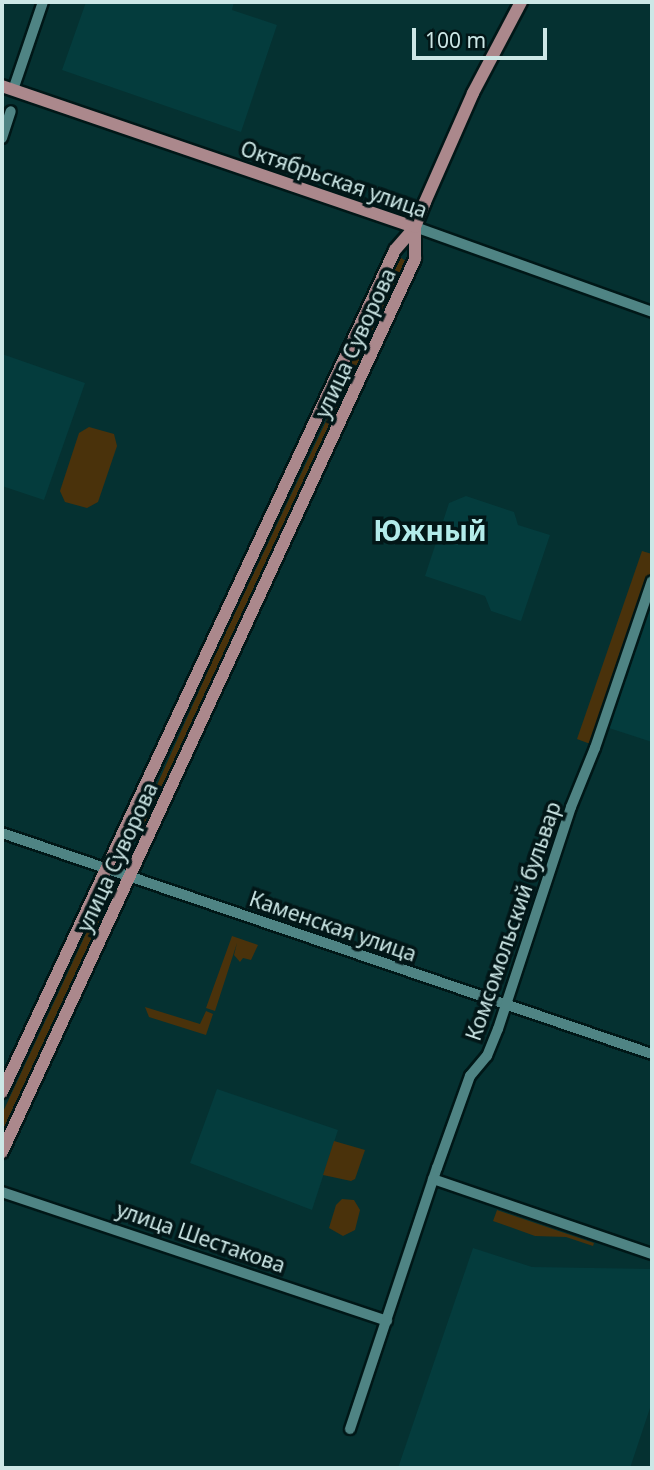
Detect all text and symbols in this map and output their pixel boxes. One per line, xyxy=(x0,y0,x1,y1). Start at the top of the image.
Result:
scale bar xyxy=(416,14,551,58)
text: 100 m xyxy=(425,26,486,54)
street label: Октябрьская улица xyxy=(237,135,431,223)
street label: улица Суворова xyxy=(309,264,401,422)
district label: Южный xyxy=(373,513,487,547)
street label: улица Суворова xyxy=(71,778,163,936)
street label: Комсомольский бульвар xyxy=(460,798,566,1044)
street label: Каменская улица xyxy=(246,886,420,966)
street label: улица Шестакова xyxy=(113,1196,289,1278)

